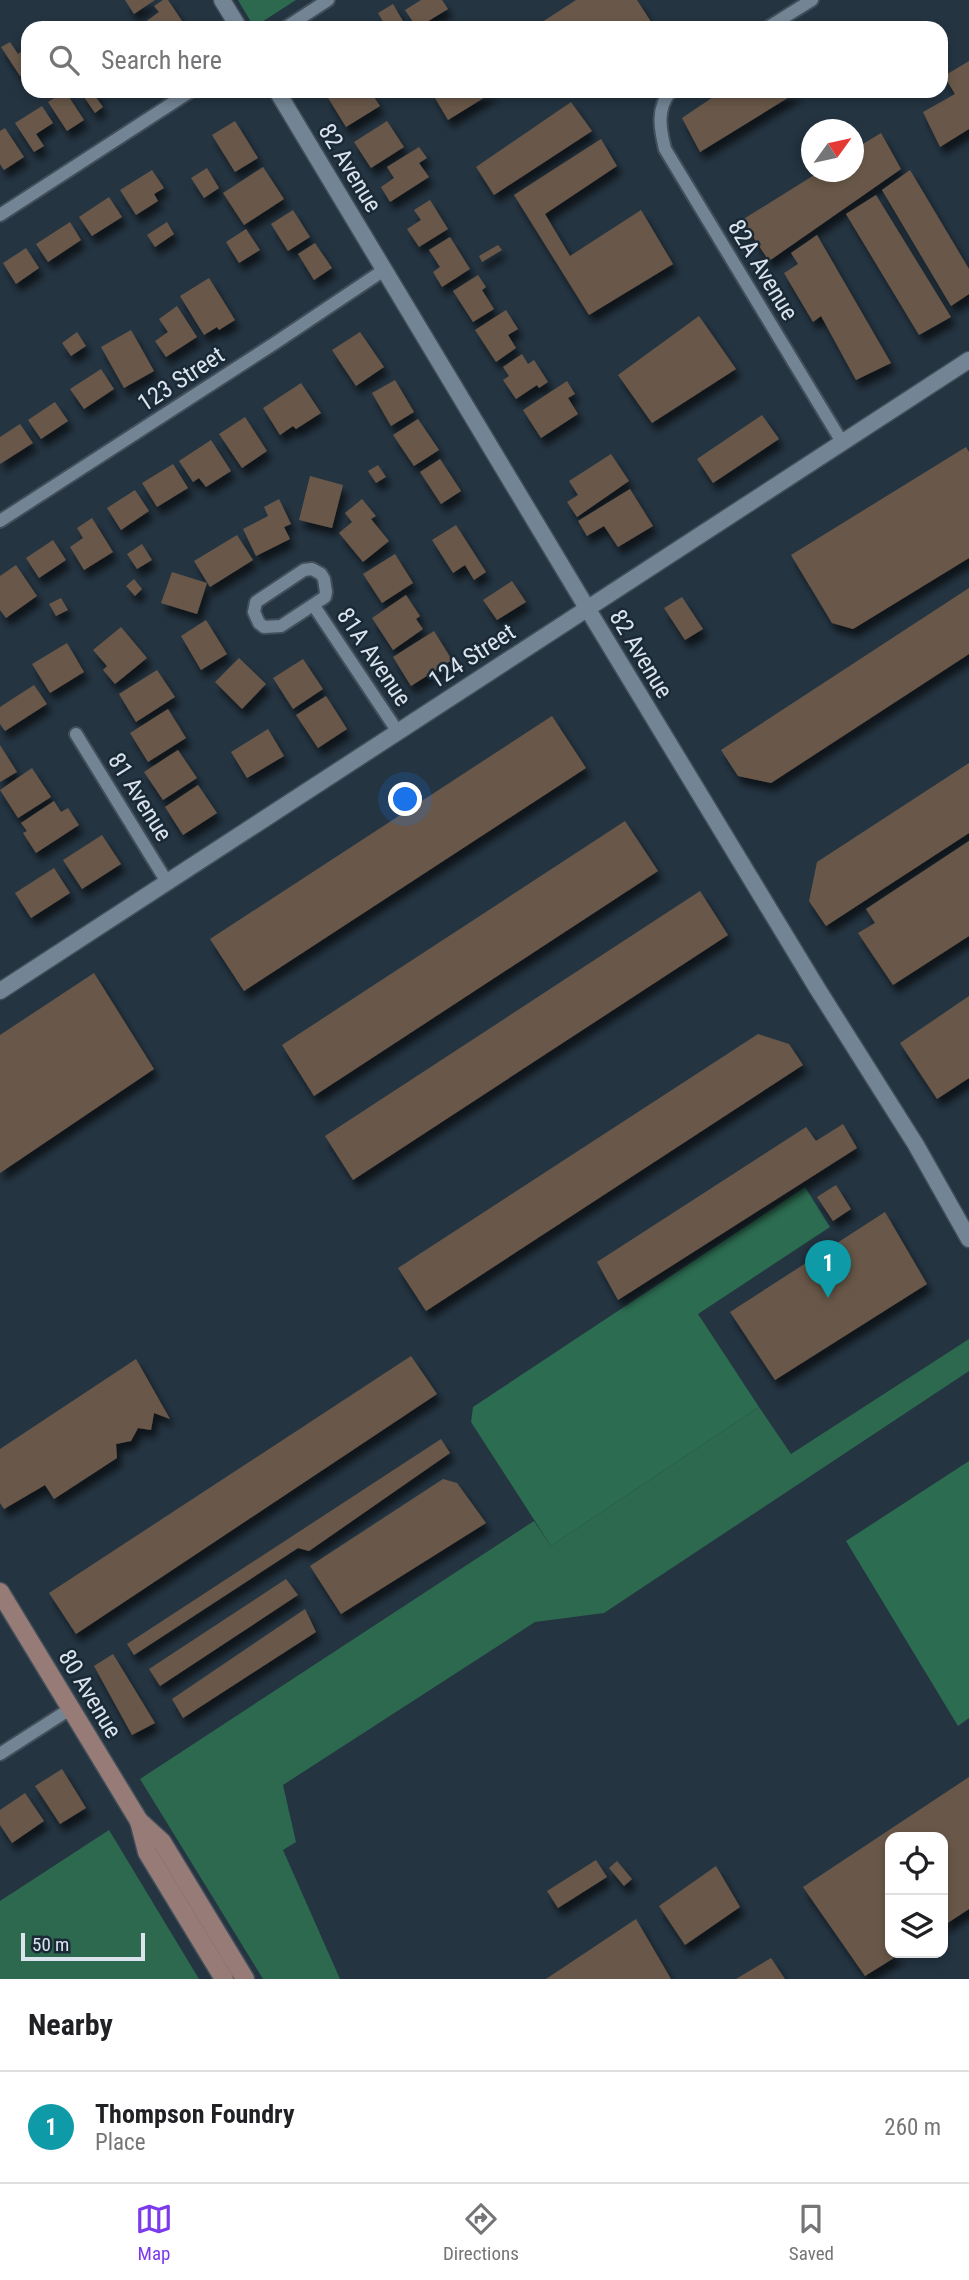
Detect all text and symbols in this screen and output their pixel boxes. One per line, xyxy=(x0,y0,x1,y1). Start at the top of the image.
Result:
search box xyxy=(21,21,948,98)
icon: search xyxy=(45,41,83,79)
text: Search here xyxy=(101,45,222,75)
street label: 82 Avenue xyxy=(313,119,387,217)
north arrow xyxy=(801,119,864,182)
street label: 82A Avenue xyxy=(722,215,804,325)
street label: 123 Street xyxy=(133,341,229,417)
street label: 81A Avenue xyxy=(331,603,417,711)
street label: 82 Avenue xyxy=(604,605,678,703)
street label: 124 Street xyxy=(424,618,520,694)
street label: 81 Avenue xyxy=(102,748,178,846)
your location xyxy=(388,782,422,816)
pin: 1 xyxy=(805,1240,851,1298)
street label: 80 Avenue xyxy=(53,1645,127,1743)
map controls xyxy=(885,1832,948,1958)
button: locate xyxy=(885,1832,948,1895)
button: layers xyxy=(885,1895,948,1958)
scale bar xyxy=(21,1930,145,1962)
text: 50 m xyxy=(32,1933,69,1956)
text: Nearby xyxy=(28,2007,113,2042)
text: Thompson Foundry xyxy=(95,2099,294,2129)
text: 1 xyxy=(45,2114,57,2141)
text: 260 m xyxy=(884,2114,941,2141)
text: Place xyxy=(95,2129,145,2156)
tab: Map xyxy=(135,2200,173,2265)
tab: Directions xyxy=(443,2200,519,2265)
tab: Saved xyxy=(789,2200,834,2265)

